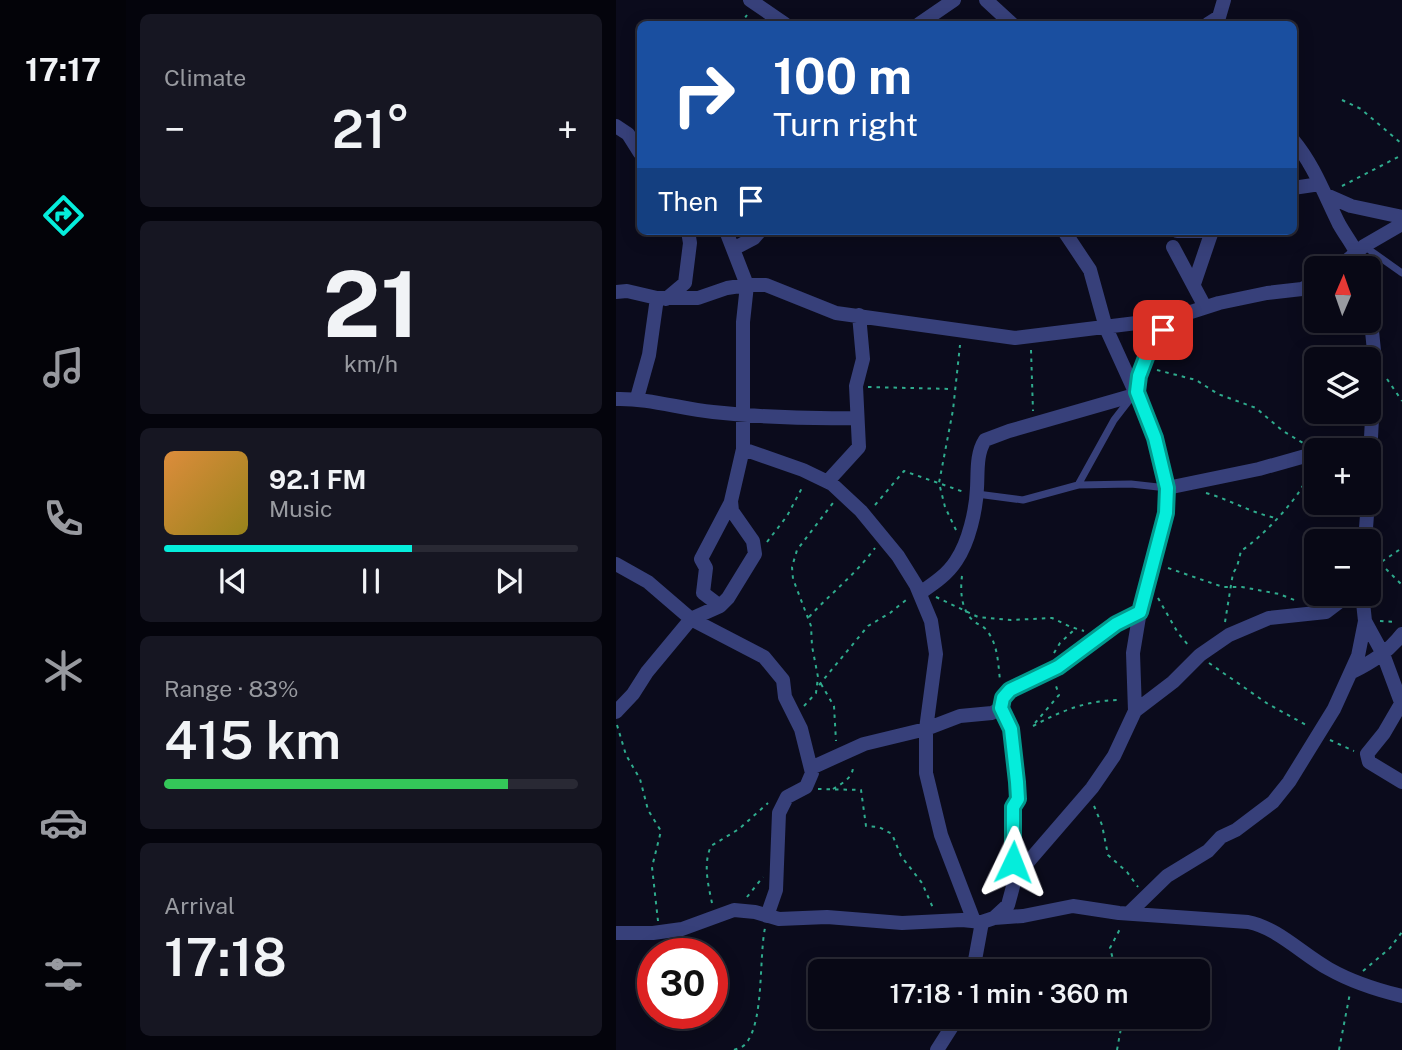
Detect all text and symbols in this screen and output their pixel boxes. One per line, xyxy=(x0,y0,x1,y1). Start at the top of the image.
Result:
text: 100 m xyxy=(773,47,912,105)
icon: right xyxy=(658,49,749,140)
text: 17:17 xyxy=(25,51,101,88)
text: Climate xyxy=(164,64,246,91)
text: 21° xyxy=(332,99,410,160)
text: Turn right xyxy=(773,106,918,143)
text: − xyxy=(164,107,185,152)
text: + xyxy=(557,107,578,152)
icon: arrive xyxy=(732,182,770,220)
text: Then xyxy=(658,186,718,217)
icon: directions xyxy=(39,191,88,240)
text: 21 xyxy=(323,251,419,357)
north arrow xyxy=(1304,256,1381,332)
map controls xyxy=(1304,256,1381,606)
pin xyxy=(1133,300,1193,360)
icon: arrive xyxy=(1144,311,1182,349)
icon: music xyxy=(39,343,88,392)
button: layers xyxy=(1304,347,1381,424)
text: km/h xyxy=(344,350,398,377)
button: + xyxy=(1304,438,1381,515)
text: 92.1 FM xyxy=(269,464,366,495)
icon: phone xyxy=(39,494,88,543)
text: Music xyxy=(269,495,333,522)
button: − xyxy=(1304,529,1381,606)
icon: previous xyxy=(214,562,252,600)
icon: pause xyxy=(352,562,390,600)
icon: next xyxy=(490,562,528,600)
icon: climate xyxy=(39,646,88,695)
text: Range · 83% xyxy=(164,675,298,702)
text: 415 km xyxy=(164,710,341,771)
icon: car xyxy=(39,798,88,847)
position arrow xyxy=(976,825,1050,899)
text: Arrival xyxy=(164,892,235,919)
text: 17:18 xyxy=(164,927,287,988)
speed limit sign: 30 xyxy=(637,938,728,1029)
icon: filters xyxy=(39,950,88,999)
text: 17:18 · 1 min · 360 m xyxy=(890,978,1128,1009)

